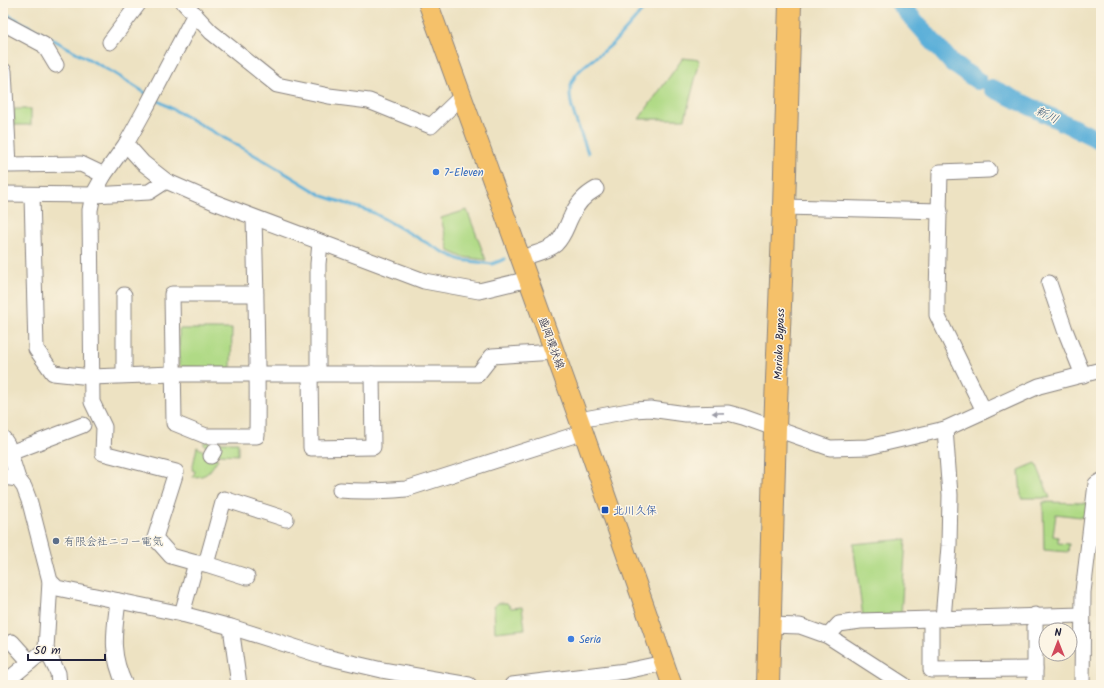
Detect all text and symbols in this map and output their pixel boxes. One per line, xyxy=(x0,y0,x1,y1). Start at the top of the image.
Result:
water label: 新川 xyxy=(1032,102,1062,129)
place label: 7-Eleven xyxy=(444,164,484,182)
marker: 7-Eleven xyxy=(431,167,441,177)
street label: Morioka Bypass xyxy=(770,308,790,380)
street label: 盛岡環状線 xyxy=(533,314,569,372)
one-way arrow xyxy=(711,410,724,416)
place label: 北川久保 xyxy=(613,502,657,520)
marker: 北川久保 xyxy=(600,505,610,515)
place label: 有限会社ニコー電気 xyxy=(64,533,163,551)
marker: 有限会社ニコー電気 xyxy=(51,536,61,546)
north arrow xyxy=(1038,622,1078,662)
text: N xyxy=(1055,624,1062,642)
place label: Seria xyxy=(579,631,601,649)
marker: Seria xyxy=(566,634,576,644)
scale bar xyxy=(28,636,105,662)
text: 50 m xyxy=(34,641,61,660)

